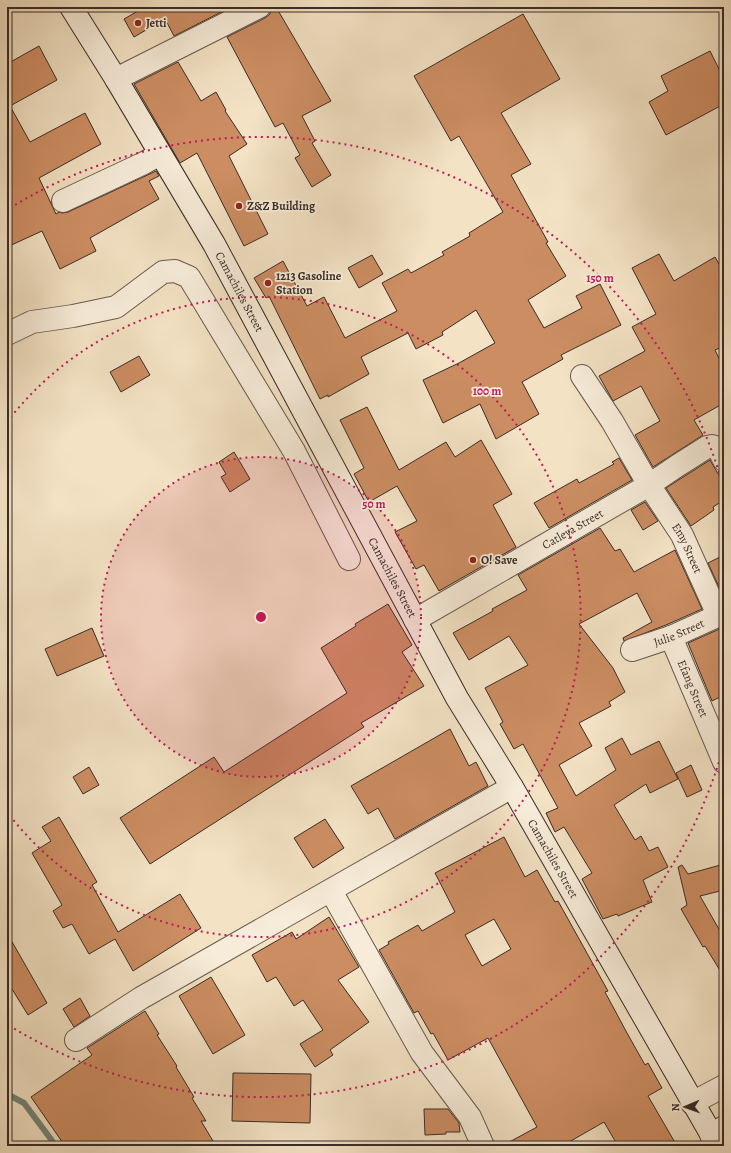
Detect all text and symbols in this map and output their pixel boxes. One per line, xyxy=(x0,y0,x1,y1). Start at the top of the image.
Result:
place label: Jetti xyxy=(146,15,167,31)
marker: Jetti xyxy=(133,18,143,28)
place label: Z&Z Building xyxy=(247,198,316,214)
marker: Z&Z Building xyxy=(234,201,244,211)
street label: Camachiles Street xyxy=(212,249,268,335)
place label: 1213 Gasoline Station xyxy=(276,268,342,298)
text: 150 m xyxy=(586,270,614,286)
marker: 1213 Gasoline Station xyxy=(263,278,273,288)
text: 100 m xyxy=(473,383,501,399)
text: 50 m xyxy=(362,496,386,512)
street label: Catleya Street xyxy=(539,505,606,553)
street label: Emy Street xyxy=(668,520,706,576)
street label: Camachiles Street xyxy=(364,535,420,620)
place label: O! Save xyxy=(481,552,518,568)
marker: O! Save xyxy=(468,555,478,565)
centre of rings xyxy=(254,610,268,624)
street label: Julie Street xyxy=(651,615,707,650)
street label: Efang Street xyxy=(674,657,712,720)
street label: Camachiles Street xyxy=(524,816,582,901)
north arrow xyxy=(665,1087,705,1127)
text: N xyxy=(668,1103,683,1112)

